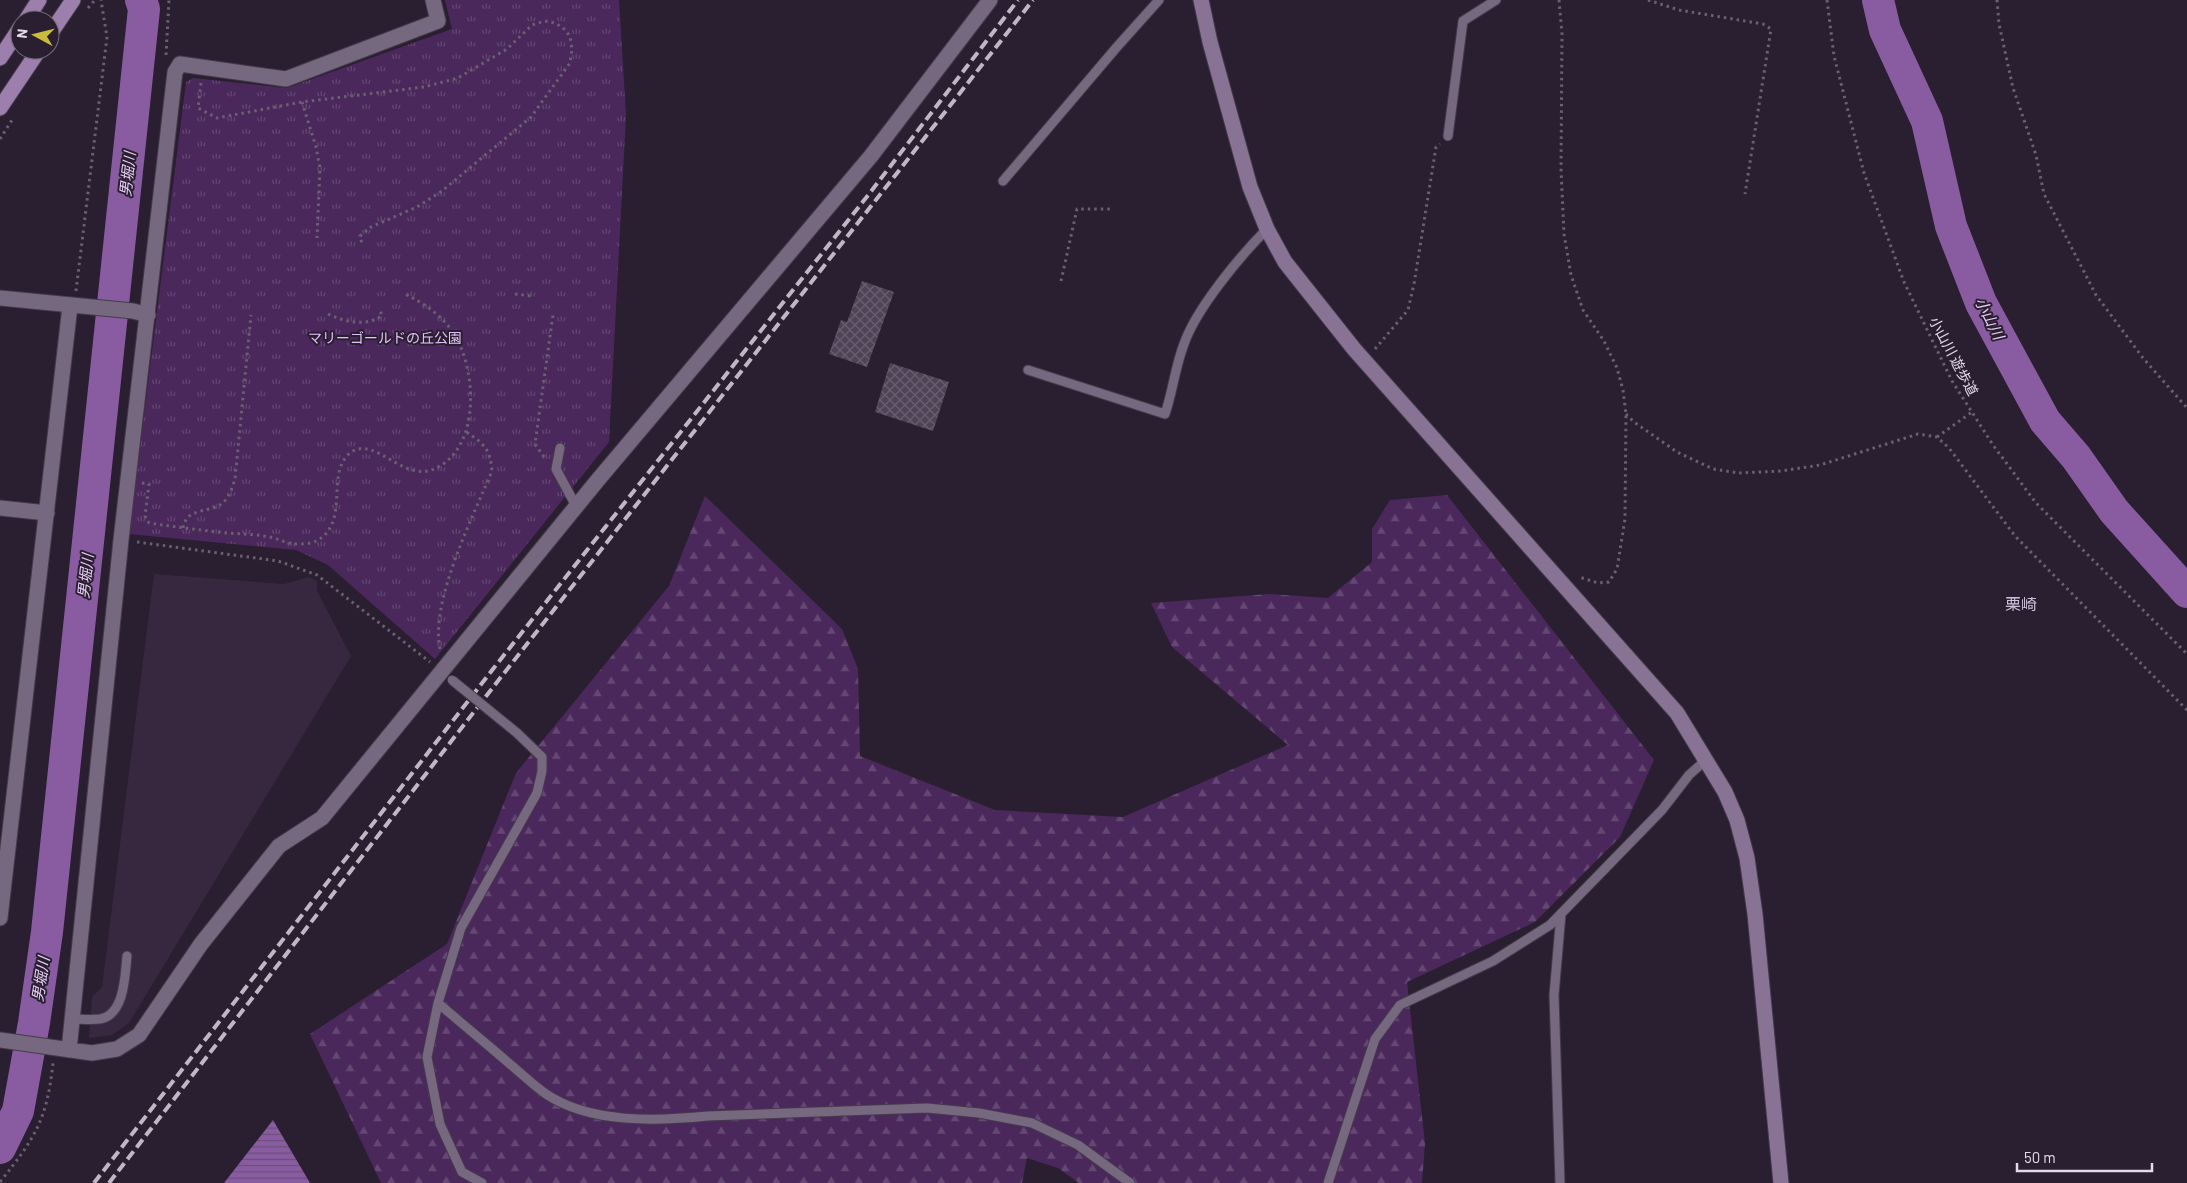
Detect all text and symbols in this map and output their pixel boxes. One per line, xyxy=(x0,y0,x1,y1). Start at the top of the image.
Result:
north arrow xyxy=(10,10,60,60)
text: N xyxy=(13,28,31,39)
water label: 男堀川 xyxy=(116,149,139,197)
water label: 小山川 xyxy=(1972,294,2009,344)
street label: 小山川 遊歩道 xyxy=(1926,314,1982,398)
park label: マリーゴールドの丘公園 xyxy=(308,329,462,346)
water label: 男堀川 xyxy=(74,551,97,599)
district label: 栗崎 xyxy=(2005,594,2037,613)
water label: 男堀川 xyxy=(28,953,53,1003)
scale bar xyxy=(2017,1140,2152,1172)
text: 50 m xyxy=(2024,1148,2056,1166)

